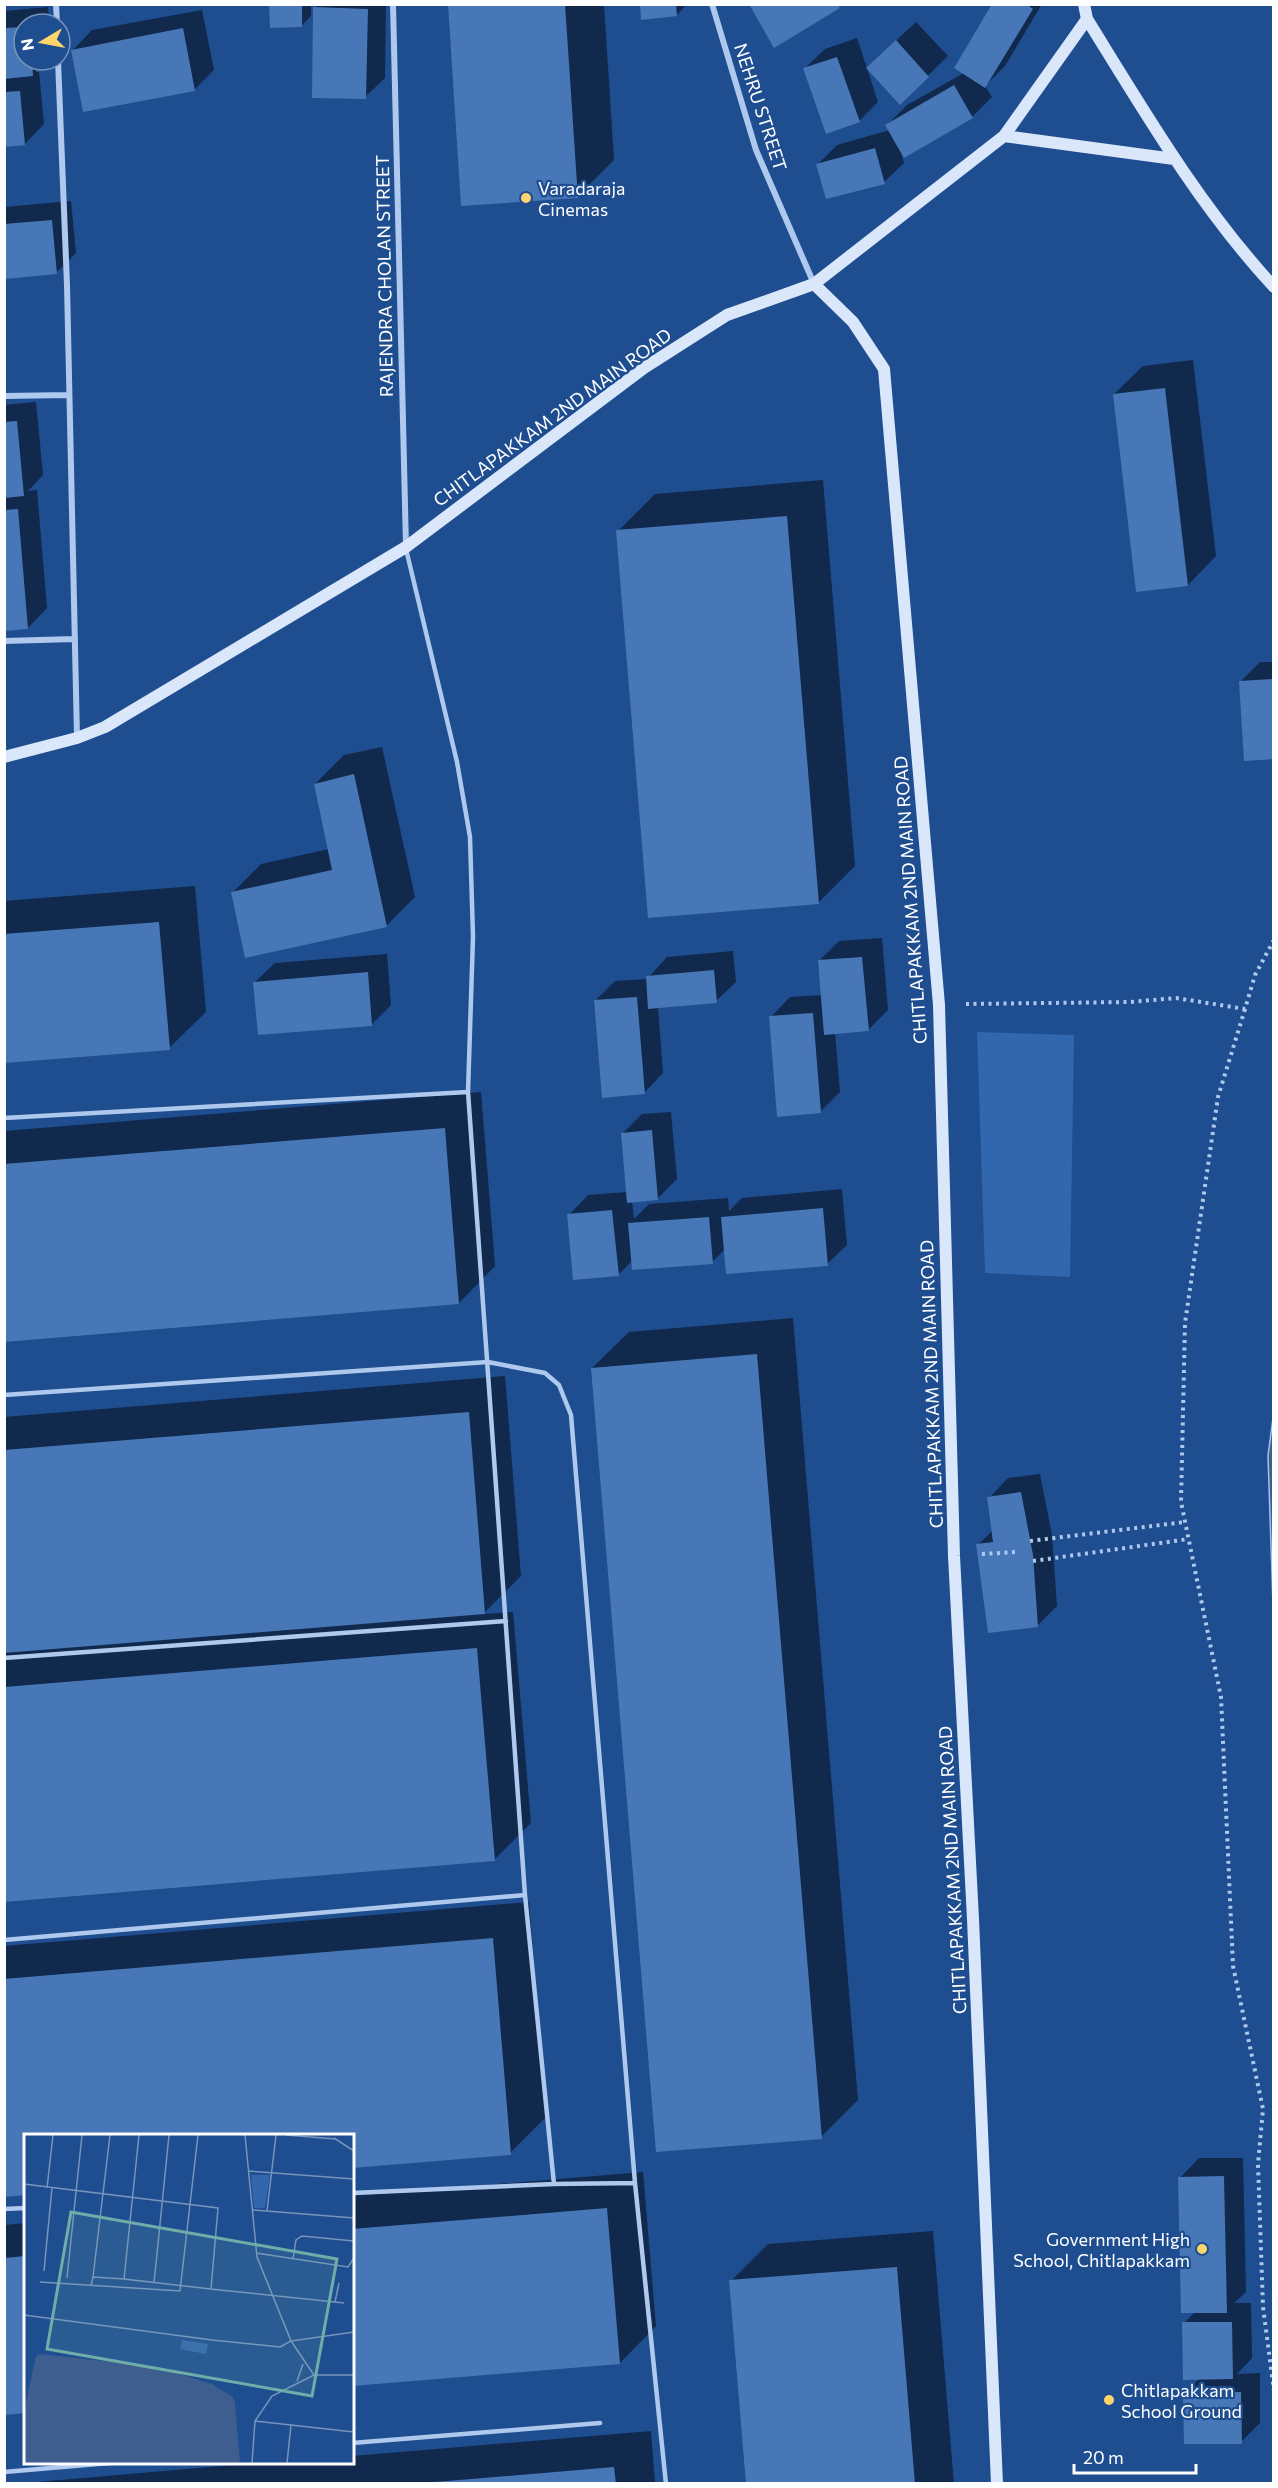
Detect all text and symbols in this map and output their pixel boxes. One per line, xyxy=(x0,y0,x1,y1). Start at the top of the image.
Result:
north arrow xyxy=(12,12,72,72)
text: N xyxy=(16,37,37,52)
street label: NEHRU STREET xyxy=(730,40,792,174)
street label: RAJENDRA CHOLAN STREET xyxy=(371,155,397,397)
place label: Varadaraja Cinemas xyxy=(538,177,626,220)
marker: Varadaraja Cinemas xyxy=(519,191,533,205)
street label: CHITLAPAKKAM 2ND MAIN ROAD xyxy=(429,323,675,511)
street label: CHITLAPAKKAM 2ND MAIN ROAD xyxy=(889,755,931,1045)
street label: CHITLAPAKKAM 2ND MAIN ROAD xyxy=(915,1239,947,1529)
street label: CHITLAPAKKAM 2ND MAIN ROAD xyxy=(933,1725,971,2015)
inset map xyxy=(24,2134,354,2464)
place label: Government High School, Chitlapakkam xyxy=(1013,2228,1190,2271)
marker: Government High School, Chitlapakkam xyxy=(1195,2242,1209,2256)
place label: Chitlapakkam School Ground xyxy=(1121,2379,1242,2422)
marker: Chitlapakkam School Ground xyxy=(1102,2393,1116,2407)
scale bar xyxy=(1074,2437,1196,2475)
text: 20 m xyxy=(1083,2446,1124,2468)

